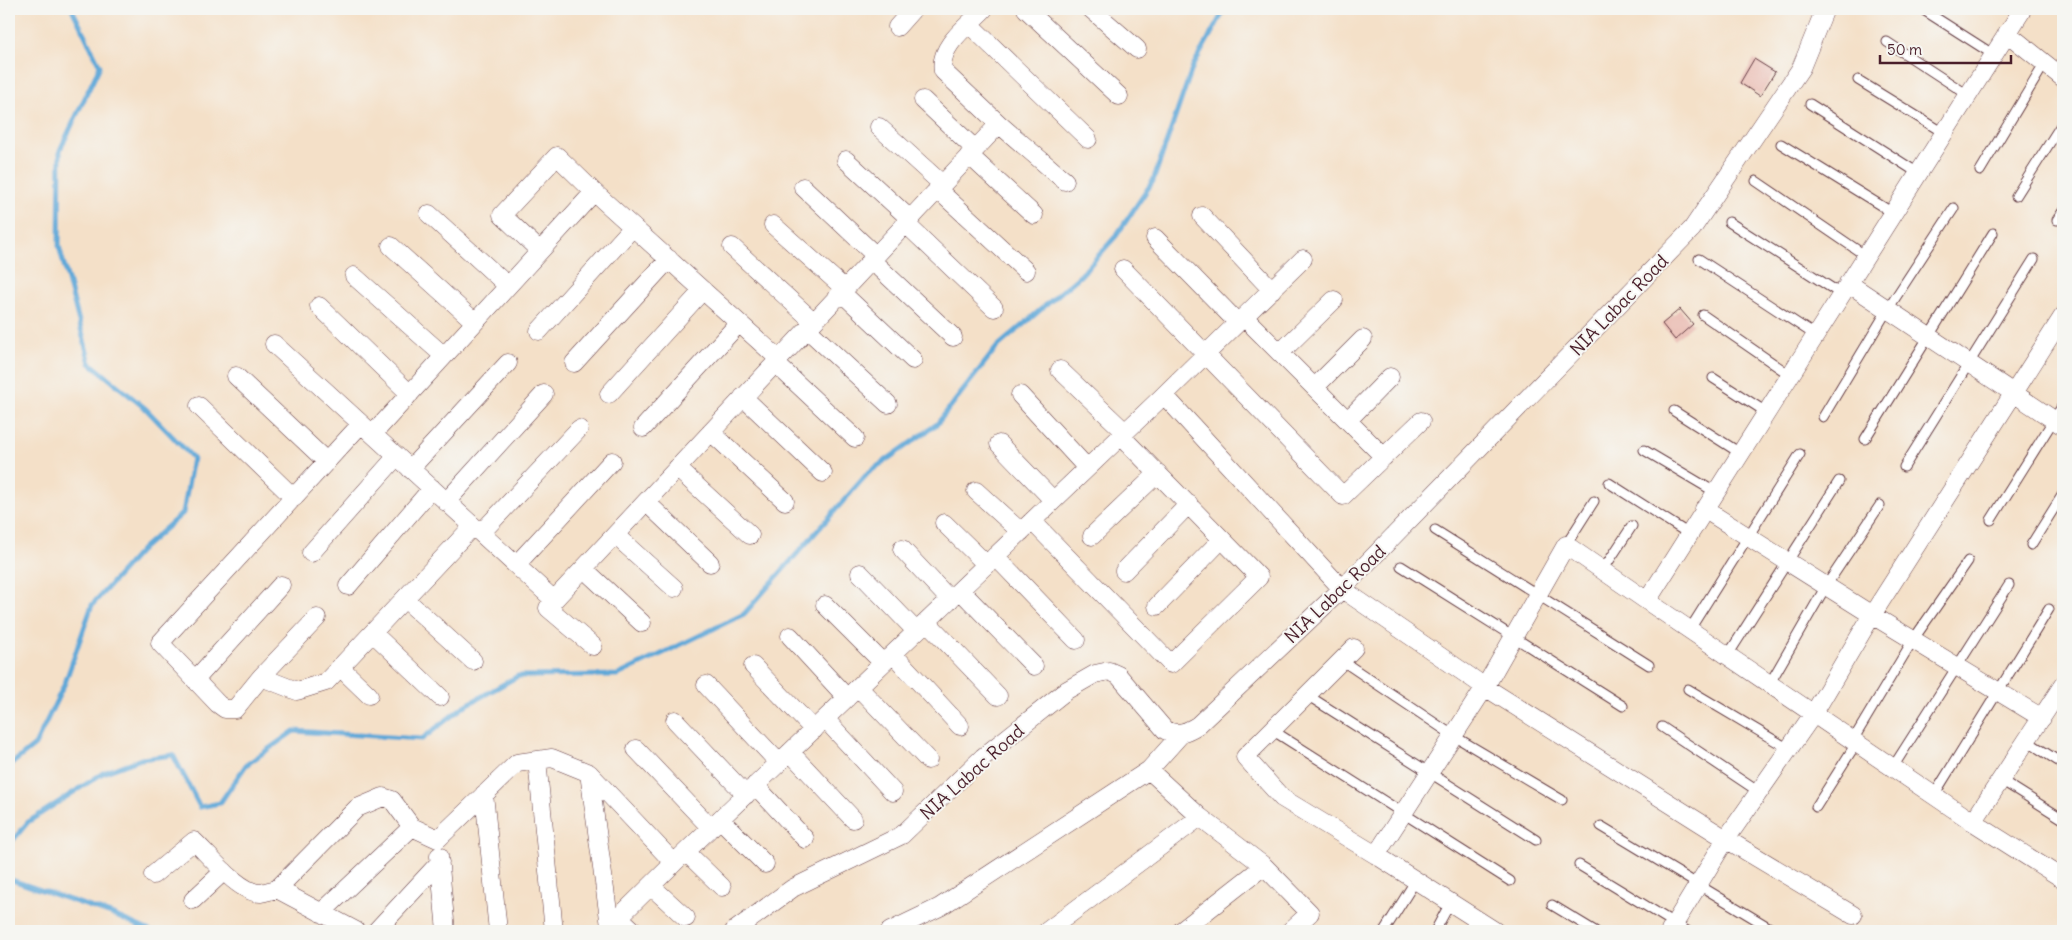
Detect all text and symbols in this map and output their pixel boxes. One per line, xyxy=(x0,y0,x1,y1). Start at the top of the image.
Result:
scale bar xyxy=(1880,32,2011,64)
text: 50 m xyxy=(1887,40,1922,59)
street label: NIA Labac Road xyxy=(1565,249,1673,360)
street label: NIA Labac Road xyxy=(1280,540,1391,648)
street label: NIA Labac Road xyxy=(915,719,1029,825)

